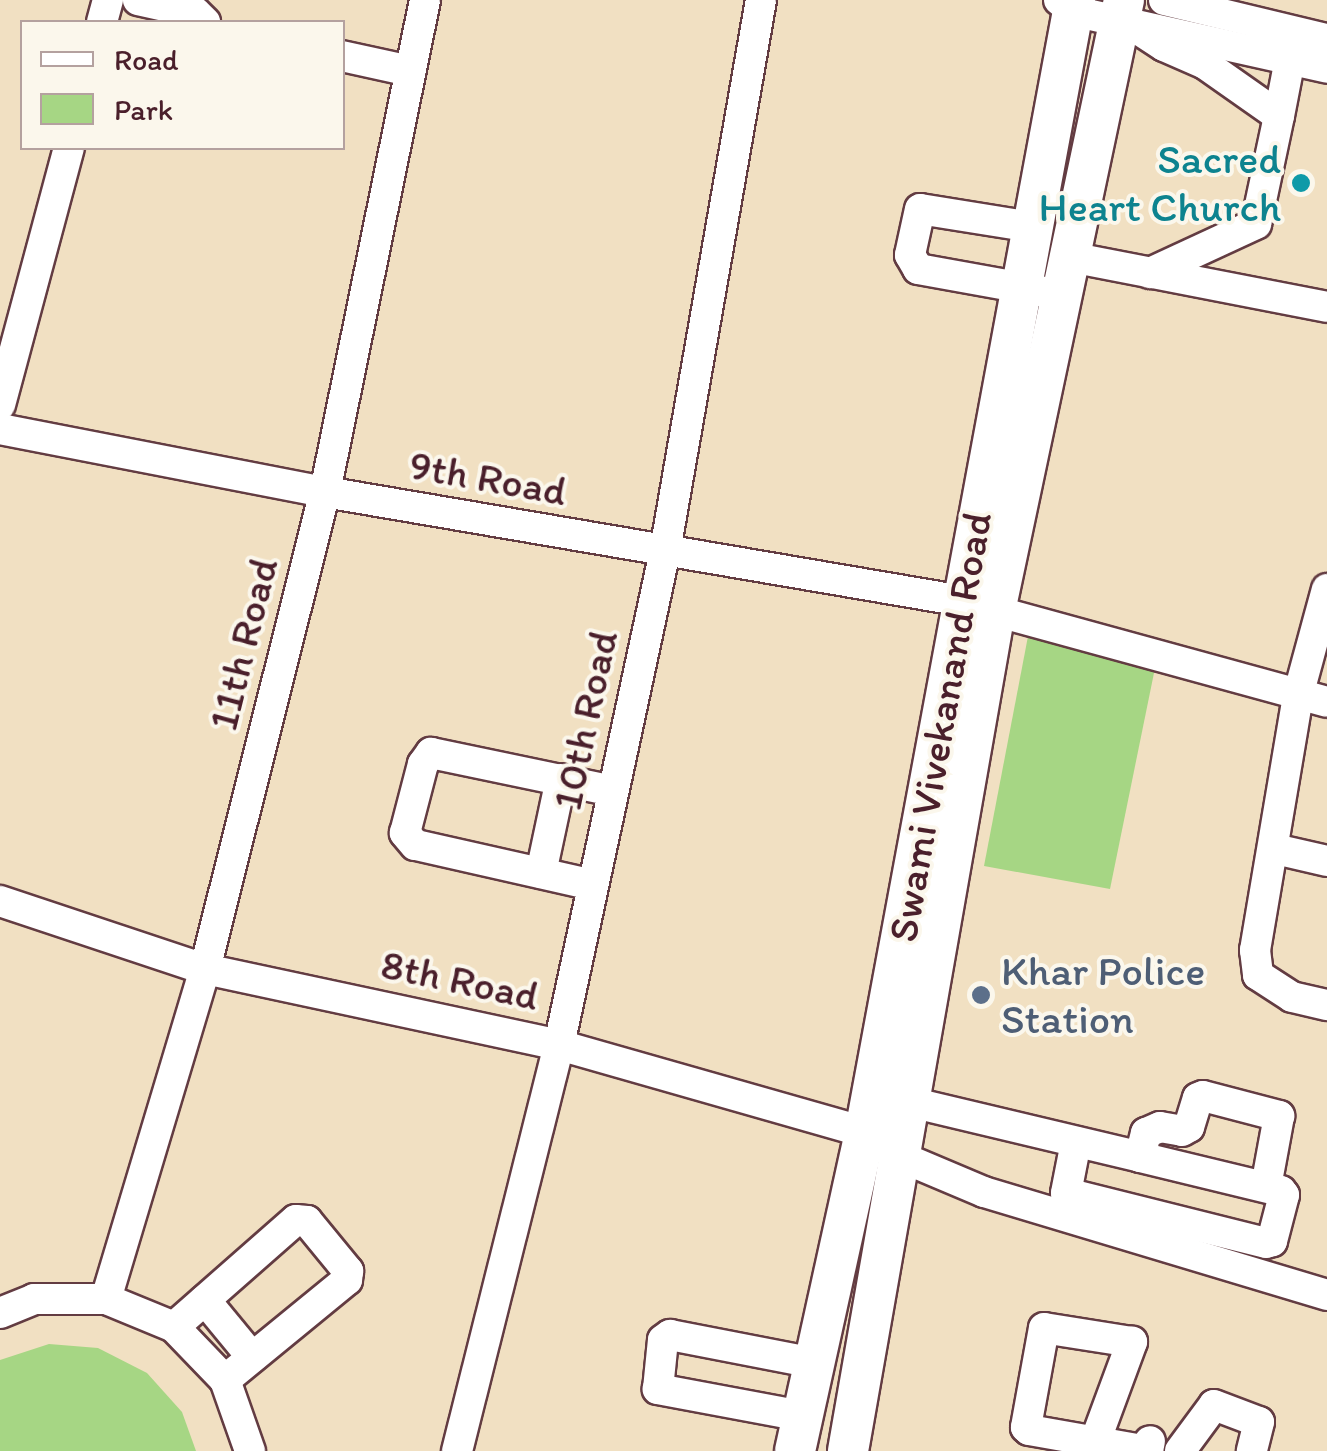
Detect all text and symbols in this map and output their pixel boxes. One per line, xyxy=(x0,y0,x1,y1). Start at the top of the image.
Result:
legend xyxy=(20,20,345,150)
text: Road xyxy=(114,41,179,78)
text: Park xyxy=(114,91,173,128)
place label: Sacred Heart Church xyxy=(1038,134,1281,232)
marker: Sacred Heart Church xyxy=(1290,172,1312,194)
street label: 9th Road xyxy=(405,439,571,517)
street label: Swami Vivekanand Road xyxy=(877,507,1003,947)
street label: 11th Road xyxy=(197,552,289,736)
street label: 10th Road xyxy=(541,625,629,815)
street label: 8th Road xyxy=(376,939,544,1021)
place label: Khar Police Station xyxy=(1001,946,1204,1044)
marker: Khar Police Station xyxy=(970,984,992,1006)

